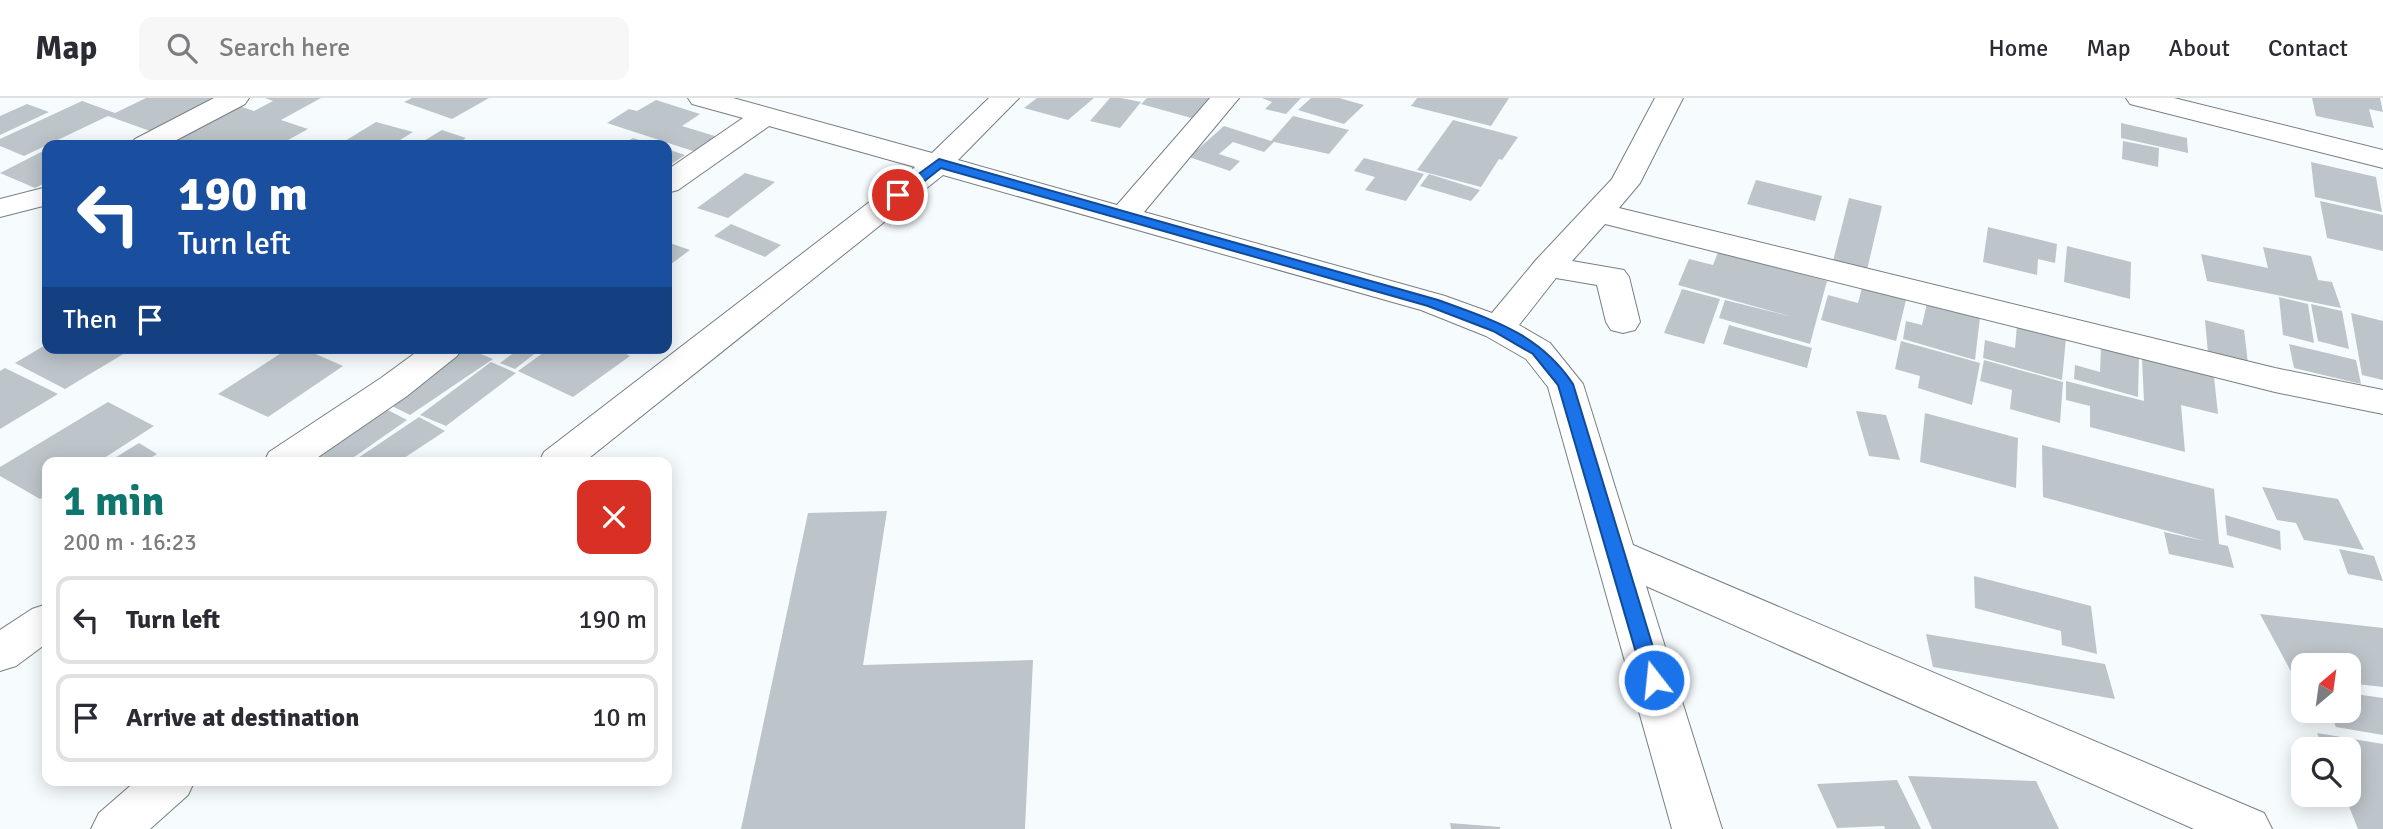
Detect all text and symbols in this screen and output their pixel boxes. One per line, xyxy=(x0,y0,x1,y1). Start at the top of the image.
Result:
search box xyxy=(139,17,629,80)
text: Map xyxy=(35,28,97,69)
icon: search xyxy=(163,29,201,67)
text: Search here xyxy=(219,32,350,64)
text: Home xyxy=(1988,33,2048,63)
text: Map xyxy=(2086,33,2131,63)
text: About xyxy=(2169,33,2230,63)
text: Contact xyxy=(2268,33,2348,63)
text: 190 m xyxy=(178,164,308,224)
pin xyxy=(868,165,928,225)
icon: left xyxy=(63,168,154,259)
icon: arrive xyxy=(879,176,917,214)
text: Turn left xyxy=(178,224,291,263)
icon: arrive xyxy=(131,301,169,339)
text: Then xyxy=(63,304,117,336)
text: 1 min xyxy=(63,476,164,527)
button: close xyxy=(577,480,651,554)
text: 200 m · 16:23 xyxy=(63,528,197,557)
icon: left xyxy=(67,601,105,639)
text: Turn left xyxy=(126,604,220,636)
text: 190 m xyxy=(578,604,647,636)
position arrow xyxy=(1617,643,1691,717)
north arrow xyxy=(2291,653,2361,723)
map controls xyxy=(2291,653,2361,807)
icon: arrive xyxy=(67,699,105,737)
text: Arrive at destination xyxy=(126,702,359,734)
text: 10 m xyxy=(592,702,647,734)
button: search xyxy=(2291,737,2361,807)

